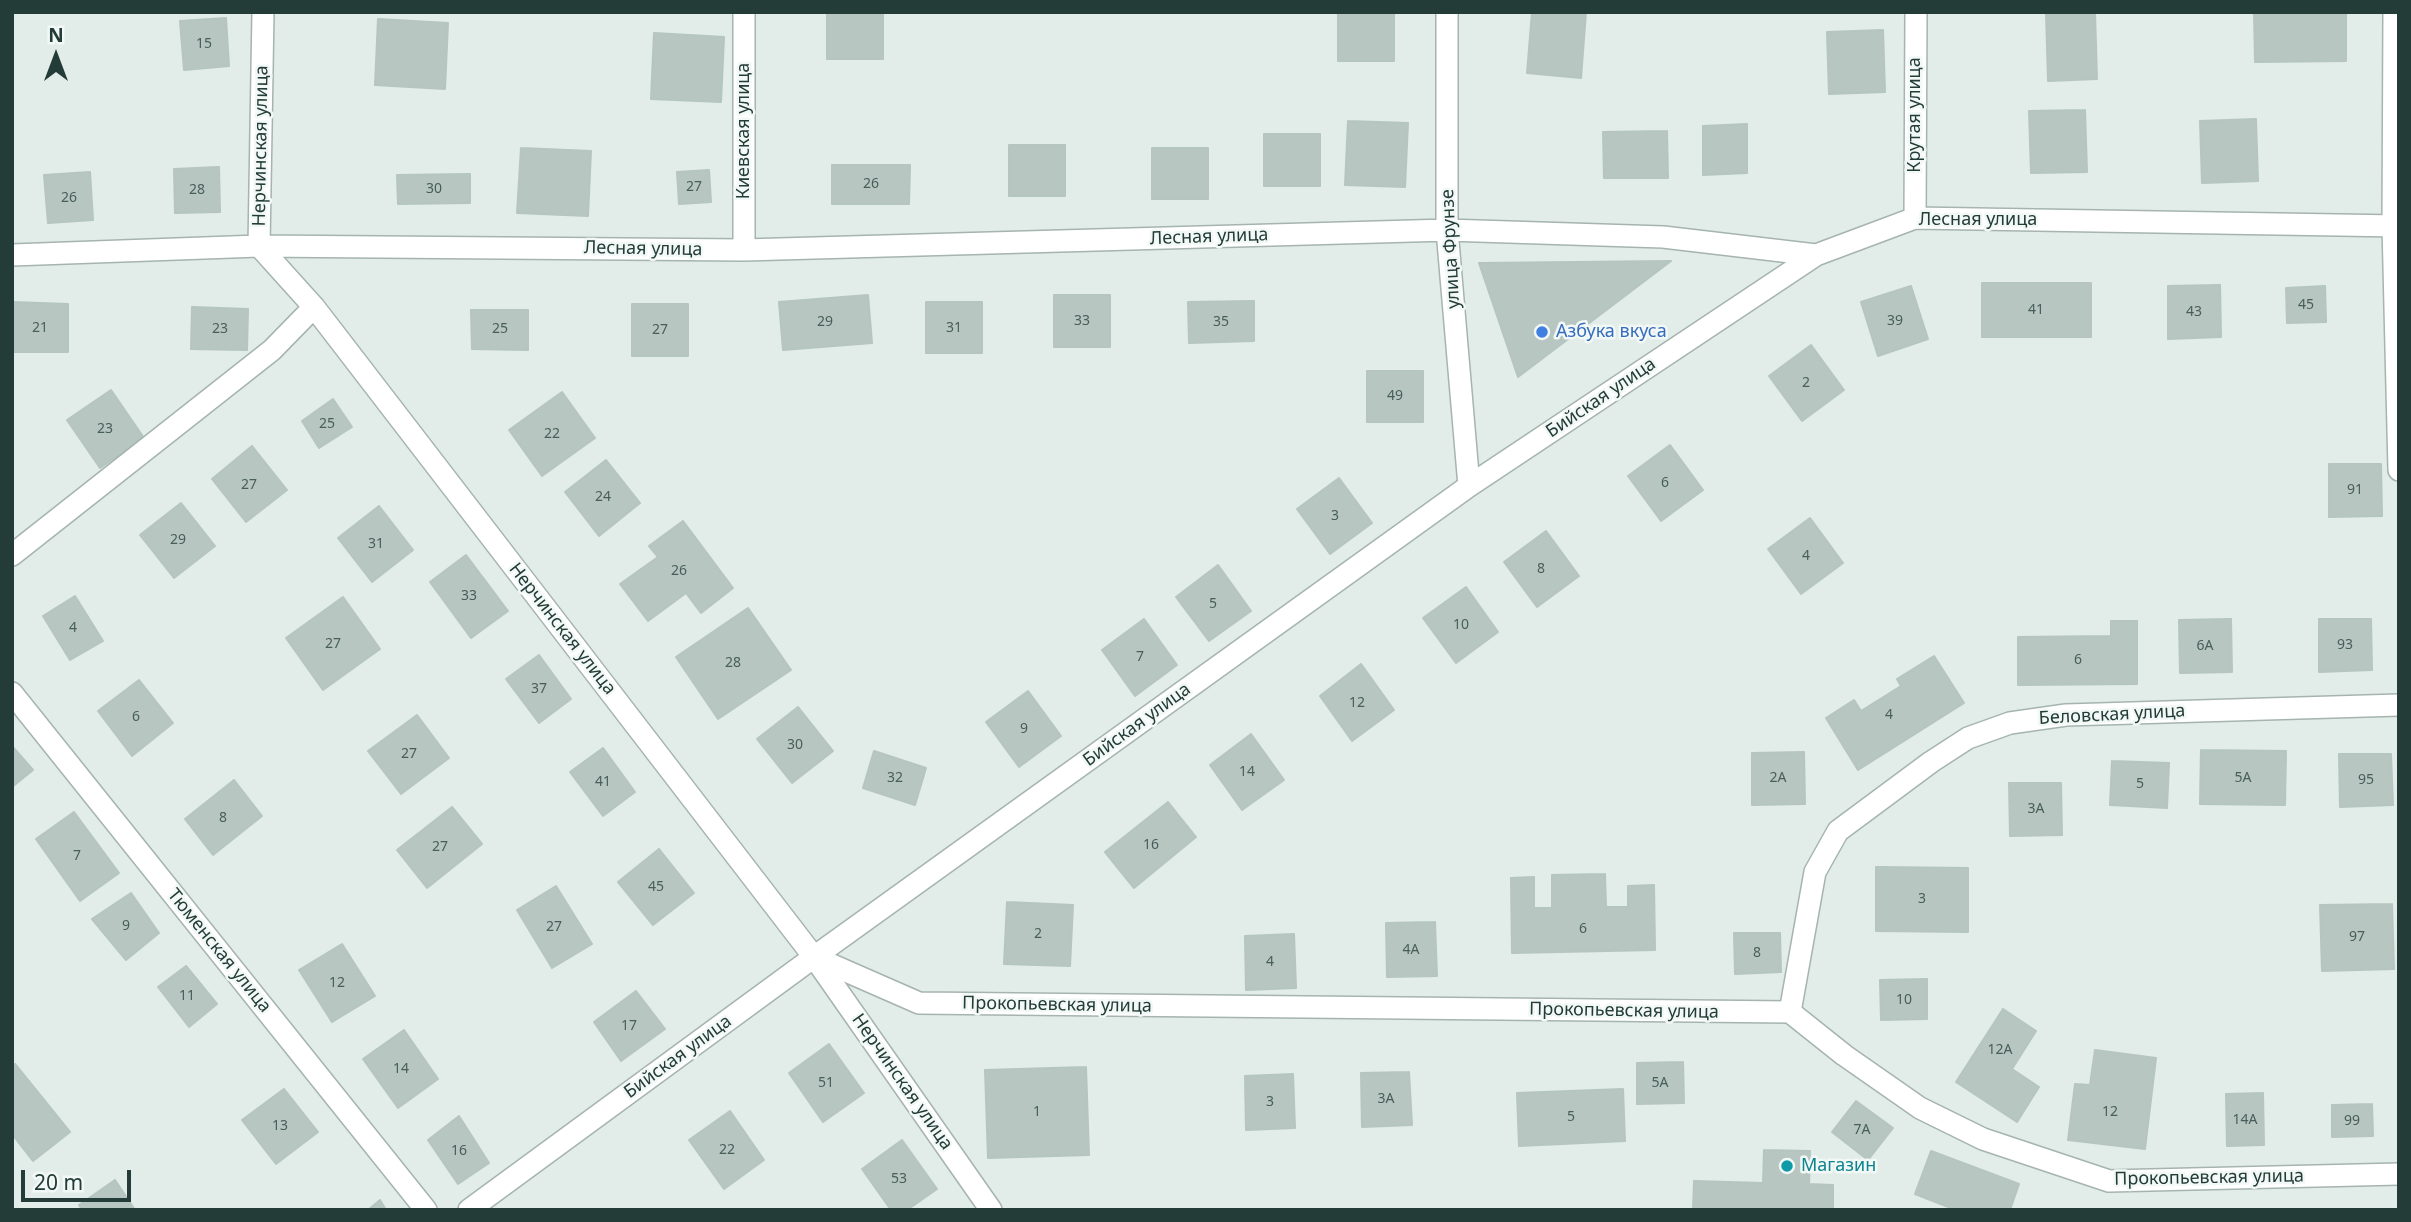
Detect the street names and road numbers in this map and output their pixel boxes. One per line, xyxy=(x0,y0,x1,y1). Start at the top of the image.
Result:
street label: Крутая улица xyxy=(1904,57,1926,173)
street label: Киевская улица xyxy=(733,63,755,199)
street label: Нерчинская улица xyxy=(249,65,273,227)
street label: улица Фрунзе xyxy=(1437,189,1465,309)
street label: Лесная улица xyxy=(1919,209,2037,231)
street label: Лесная улица xyxy=(1149,224,1269,250)
street label: Лесная улица xyxy=(584,237,702,261)
street label: Бийская улица xyxy=(1542,353,1660,443)
street label: Нерчинская улица xyxy=(504,559,620,699)
street label: Бийская улица xyxy=(1079,679,1195,771)
street label: Беловская улица xyxy=(2038,700,2186,730)
street label: Тюменская улица xyxy=(163,885,275,1017)
street label: Прокопьевская улица xyxy=(962,993,1152,1017)
street label: Прокопьевская улица xyxy=(1529,999,1719,1023)
street label: Нерчинская улица xyxy=(847,1010,957,1154)
street label: Бийская улица xyxy=(620,1011,736,1103)
street label: Прокопьевская улица xyxy=(2114,1166,2304,1190)

